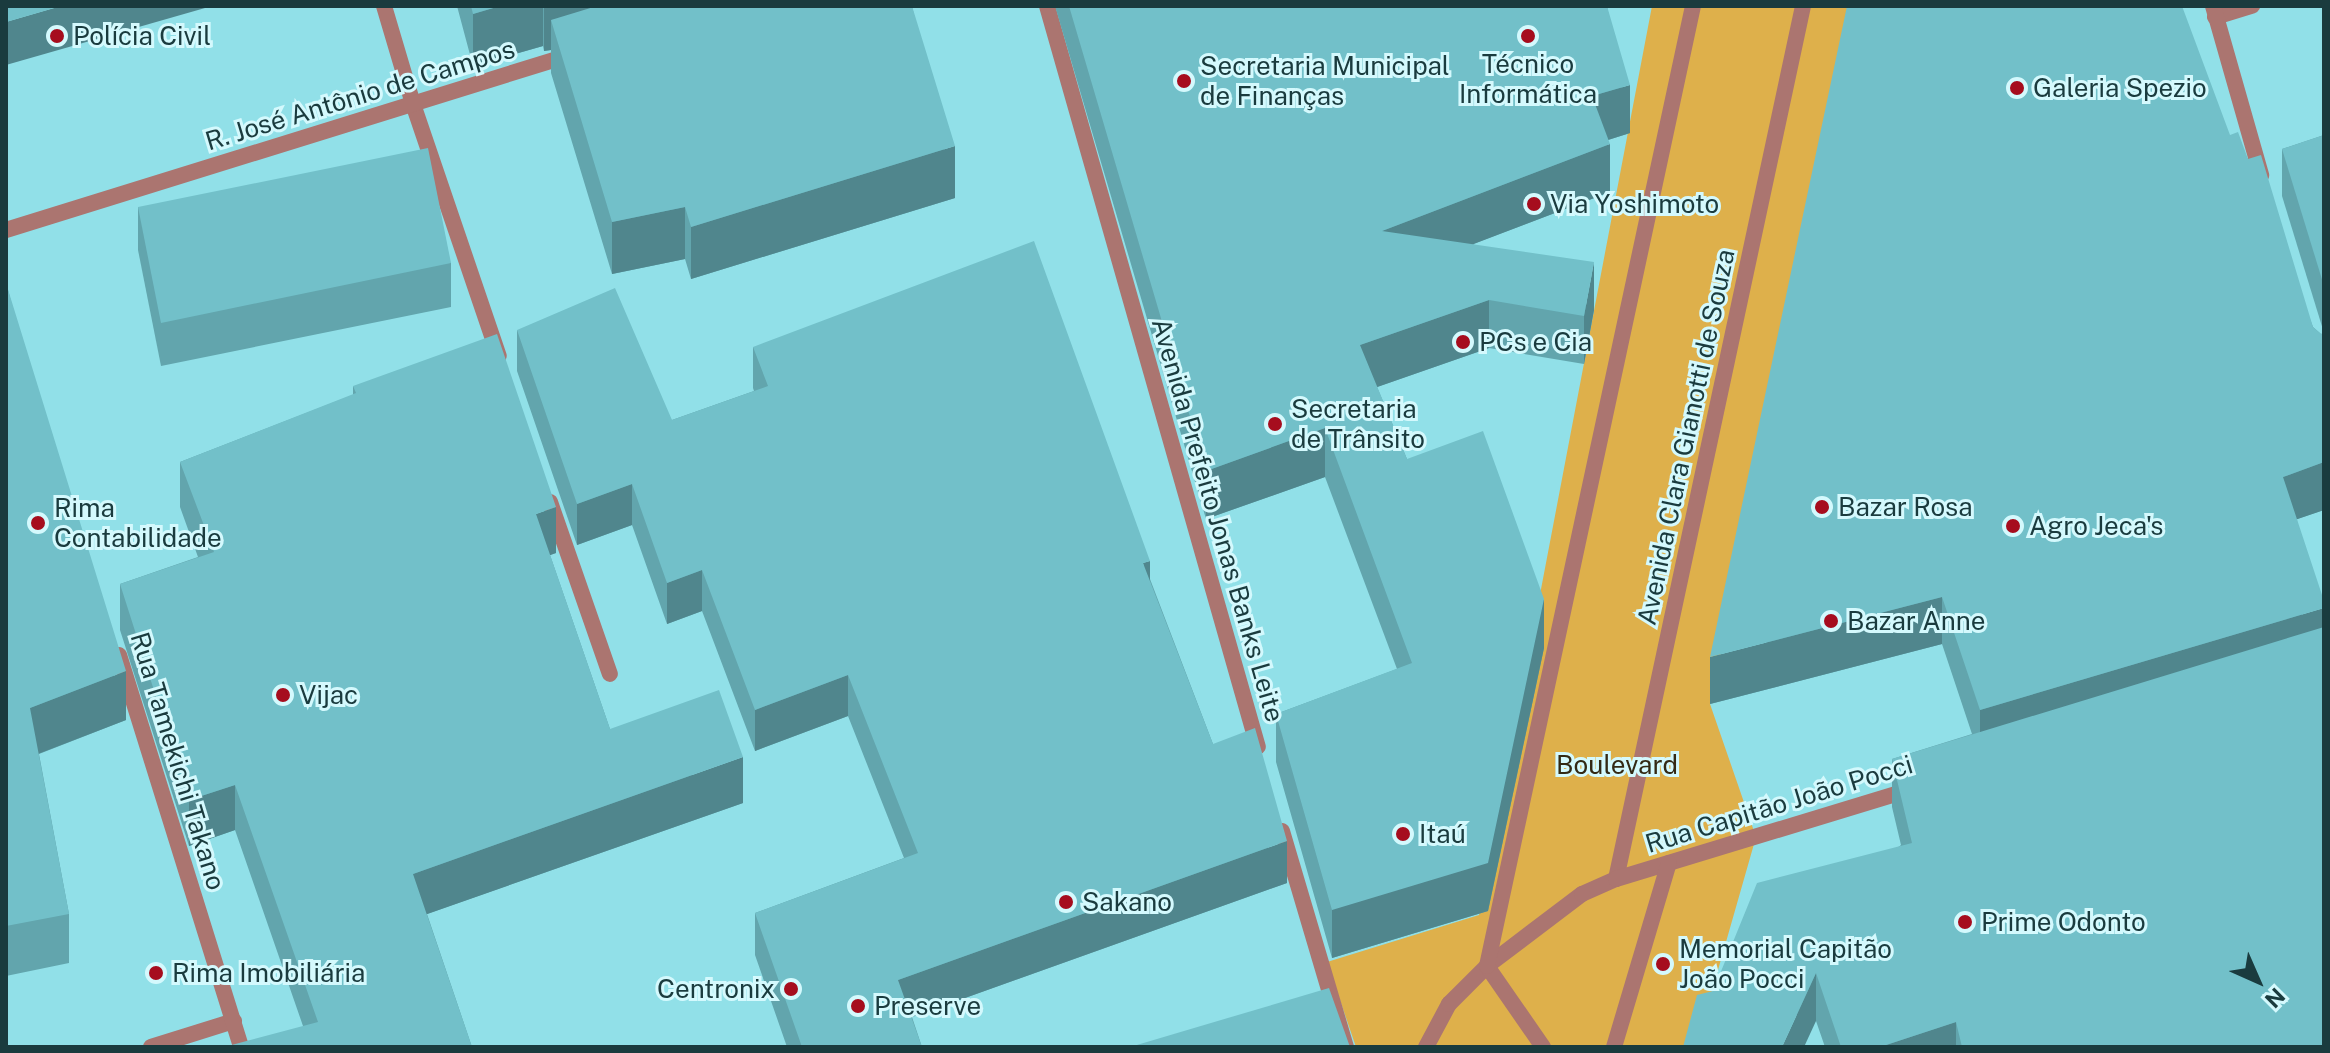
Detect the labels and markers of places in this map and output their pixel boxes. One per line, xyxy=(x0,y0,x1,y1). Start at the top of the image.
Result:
place label: Polícia Civil xyxy=(73,20,211,52)
marker: Polícia Civil xyxy=(48,27,66,45)
marker: Técnico Informática xyxy=(1519,27,1537,45)
place label: Técnico Informática xyxy=(1459,48,1597,110)
place label: Secretaria Municipal de Finanças xyxy=(1200,50,1450,112)
marker: Secretaria Municipal de Finanças xyxy=(1175,72,1193,90)
place label: Galeria Spezio xyxy=(2033,72,2207,104)
marker: Galeria Spezio xyxy=(2008,79,2026,97)
place label: Via Yoshimoto xyxy=(1550,188,1719,220)
marker: Via Yoshimoto xyxy=(1525,195,1543,213)
place label: PCs e Cia xyxy=(1479,326,1593,358)
marker: PCs e Cia xyxy=(1454,333,1472,351)
place label: Secretaria de Trânsito xyxy=(1291,393,1425,454)
marker: Secretaria de Trânsito xyxy=(1266,415,1284,433)
place label: Bazar Rosa xyxy=(1838,491,1973,523)
place label: Rima Contabilidade xyxy=(54,492,222,554)
marker: Bazar Rosa xyxy=(1813,498,1831,516)
place label: Agro Jeca's xyxy=(2029,510,2164,542)
marker: Rima Contabilidade xyxy=(29,514,47,532)
marker: Agro Jeca's xyxy=(2004,517,2022,535)
place label: Bazar Anne xyxy=(1847,605,1985,637)
marker: Bazar Anne xyxy=(1822,612,1840,630)
place label: Vijac xyxy=(299,679,358,711)
marker: Vijac xyxy=(274,686,292,704)
place label: Itaú xyxy=(1419,818,1466,850)
marker: Itaú xyxy=(1394,825,1412,843)
place label: Sakano xyxy=(1082,886,1172,918)
marker: Sakano xyxy=(1057,893,1075,911)
place label: Prime Odonto xyxy=(1981,906,2146,938)
marker: Prime Odonto xyxy=(1956,913,1974,931)
place label: Memorial Capitão João Pocci xyxy=(1679,933,1892,994)
marker: Memorial Capitão João Pocci xyxy=(1654,955,1672,973)
place label: Rima Imobiliária xyxy=(172,957,365,989)
marker: Rima Imobiliária xyxy=(147,964,165,982)
place label: Centronix xyxy=(657,973,775,1005)
marker: Centronix xyxy=(782,980,800,998)
place label: Preserve xyxy=(874,990,981,1022)
marker: Preserve xyxy=(849,997,867,1015)

